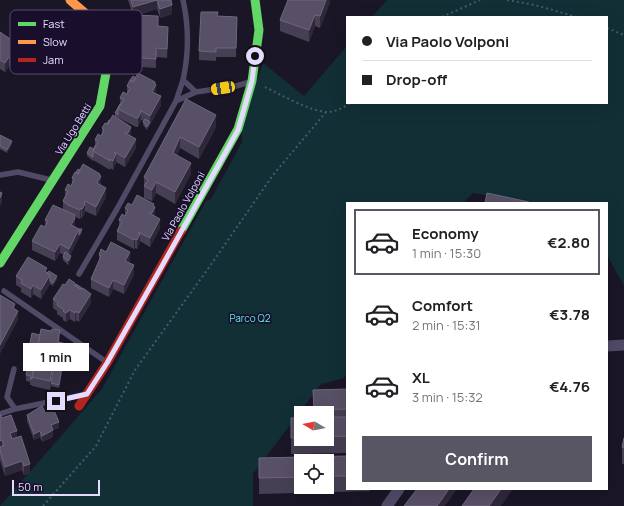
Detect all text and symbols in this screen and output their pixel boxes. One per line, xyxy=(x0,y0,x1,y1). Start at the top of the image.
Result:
legend xyxy=(10,10,142,74)
text: Fast xyxy=(43,16,65,31)
text: Via Paolo Volponi xyxy=(386,31,509,52)
text: Slow xyxy=(43,34,68,49)
route start xyxy=(246,47,264,65)
text: Jam xyxy=(43,52,64,67)
text: Drop-off xyxy=(386,69,447,90)
car xyxy=(210,80,236,96)
street label: Via Ugo Betti xyxy=(52,101,94,157)
street label: Via Paolo Volponi xyxy=(158,169,208,243)
text: Economy xyxy=(412,223,479,244)
icon: car xyxy=(364,224,400,260)
text: €2.80 xyxy=(547,232,590,253)
text: 1 min · 15:30 xyxy=(412,244,481,262)
text: Comfort xyxy=(412,295,473,316)
icon: car xyxy=(364,296,400,332)
text: €3.78 xyxy=(549,304,590,325)
park label: Parco Q2 xyxy=(229,311,271,325)
text: 2 min · 15:31 xyxy=(412,316,481,334)
callout: 1 min xyxy=(23,343,89,371)
text: 1 min xyxy=(40,348,72,366)
text: XL xyxy=(412,367,430,388)
icon: car xyxy=(364,368,400,404)
text: €4.76 xyxy=(549,376,590,397)
text: 3 min · 15:32 xyxy=(412,388,483,406)
route end xyxy=(47,392,65,410)
north arrow xyxy=(294,406,334,446)
map controls xyxy=(294,406,334,494)
button: Confirm xyxy=(362,436,592,482)
button: locate xyxy=(294,454,334,494)
scale bar xyxy=(12,478,100,497)
text: 50 m xyxy=(18,479,43,494)

